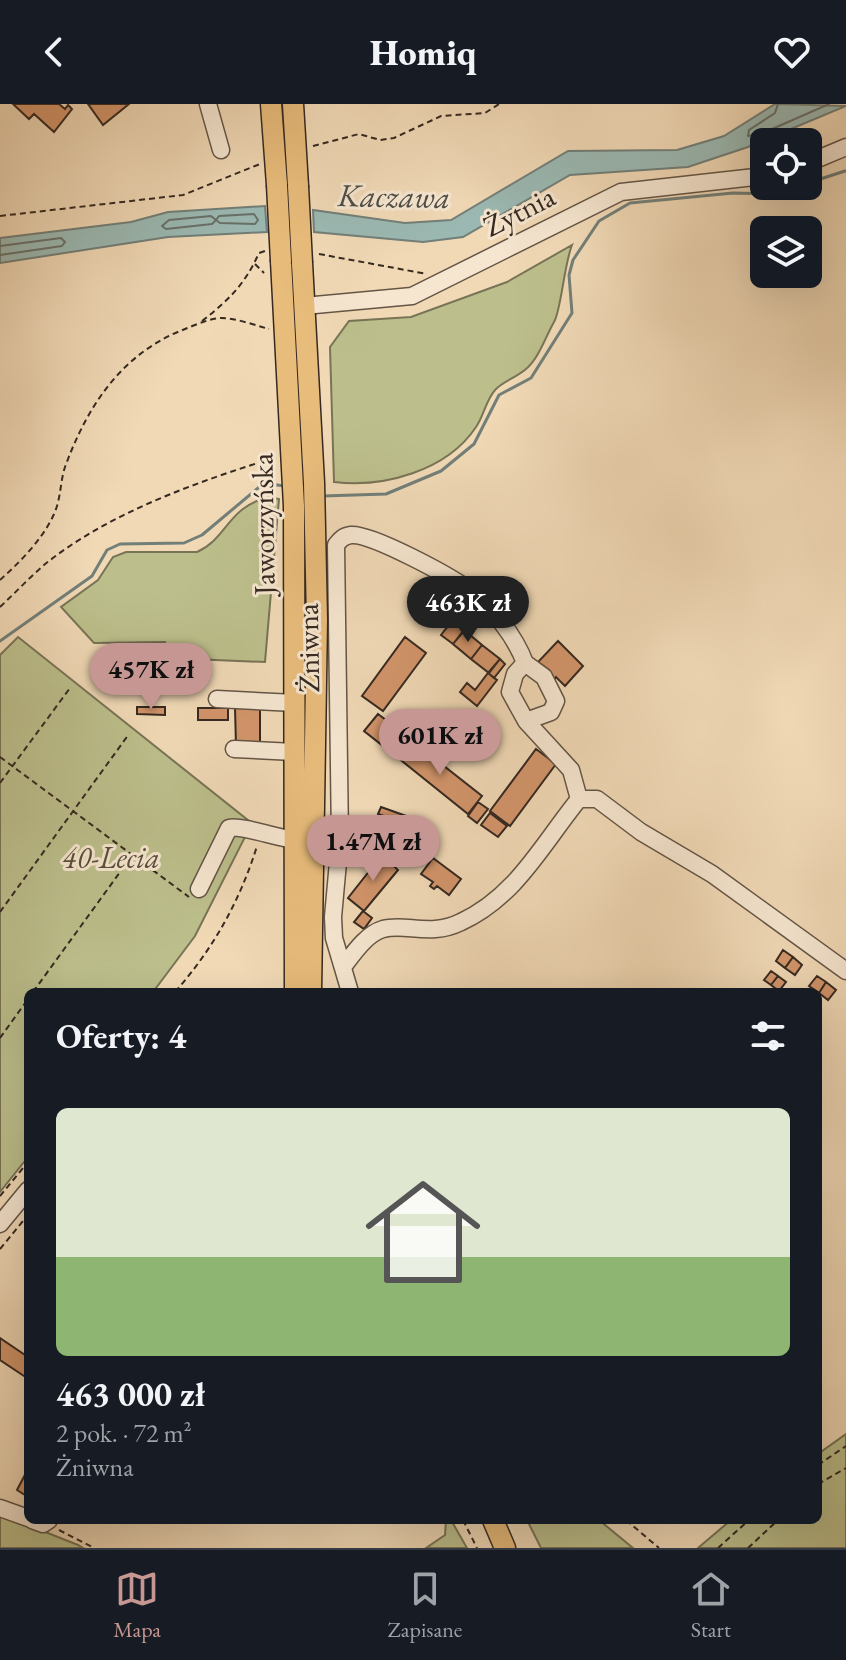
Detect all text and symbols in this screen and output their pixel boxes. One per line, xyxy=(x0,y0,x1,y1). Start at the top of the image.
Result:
text: Homiq xyxy=(370,29,476,76)
icon: back xyxy=(32,30,76,74)
icon: heart xyxy=(770,30,814,74)
map controls xyxy=(750,128,822,288)
button: locate xyxy=(750,128,822,200)
water label: Kaczawa xyxy=(336,174,451,218)
street label: Żytnia xyxy=(476,176,562,246)
button: layers xyxy=(750,216,822,288)
street label: Jaworzyńska xyxy=(242,453,284,598)
pin: 463K zł xyxy=(394,576,542,644)
text: 463K zł xyxy=(425,585,511,619)
street label: Żniwna xyxy=(288,603,328,693)
pin: 457K zł xyxy=(77,643,225,711)
text: 457K zł xyxy=(108,652,194,686)
pin: 601K zł xyxy=(366,709,514,777)
text: 601K zł xyxy=(397,718,483,752)
pin: 1.47M zł xyxy=(290,815,456,883)
text: 1.47M zł xyxy=(325,824,421,858)
park label: 40-Lecia xyxy=(62,838,160,877)
text: Oferty: 4 xyxy=(56,1014,186,1058)
icon: filters xyxy=(746,1014,790,1058)
icon: home xyxy=(351,1160,495,1304)
text: 463 000 zł xyxy=(56,1372,205,1416)
text: 2 pok. · 72 m² xyxy=(56,1416,192,1450)
text: Żniwna xyxy=(56,1450,134,1484)
tab: Mapa xyxy=(113,1567,161,1644)
tab: Zapisane xyxy=(387,1567,462,1644)
tab: Start xyxy=(689,1567,733,1644)

